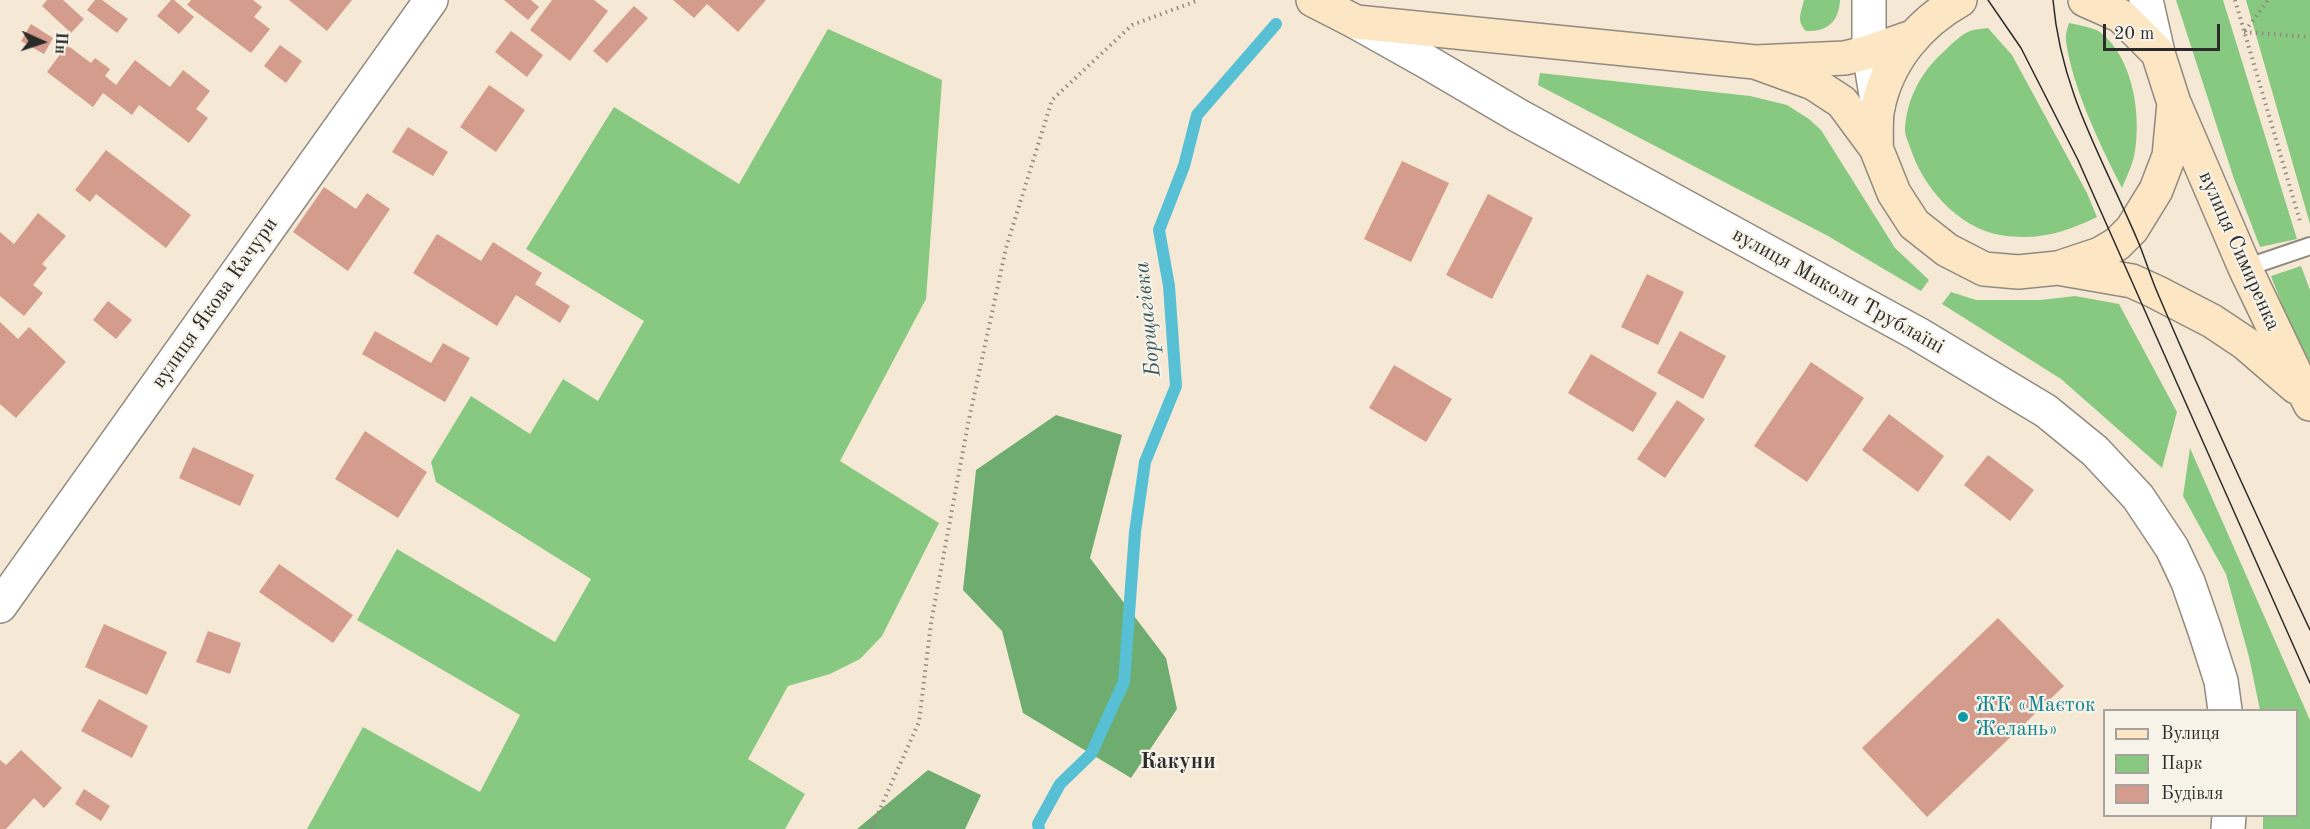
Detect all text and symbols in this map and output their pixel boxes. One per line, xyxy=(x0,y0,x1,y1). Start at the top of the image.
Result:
north arrow xyxy=(12,12,72,72)
scale bar xyxy=(2106,12,2223,50)
text: 20 m xyxy=(2114,25,2154,43)
text: Пн xyxy=(51,32,69,54)
street label: вулиця Симиренка xyxy=(2193,167,2285,335)
street label: вулиця Якова Качури xyxy=(147,213,283,393)
street label: вулиця Миколи Трублаїні xyxy=(1727,222,1949,360)
water label: Борщагівка xyxy=(1129,260,1167,378)
place label: ЖК «Маєток Желань» xyxy=(1975,692,2096,742)
legend xyxy=(2103,709,2298,817)
marker: ЖК «Маєток Желань» xyxy=(1956,710,1970,724)
text: Вулиця xyxy=(2161,725,2220,743)
district label: Какуни xyxy=(1140,749,1216,775)
text: Парк xyxy=(2161,755,2202,773)
text: Будівля xyxy=(2161,785,2223,803)

